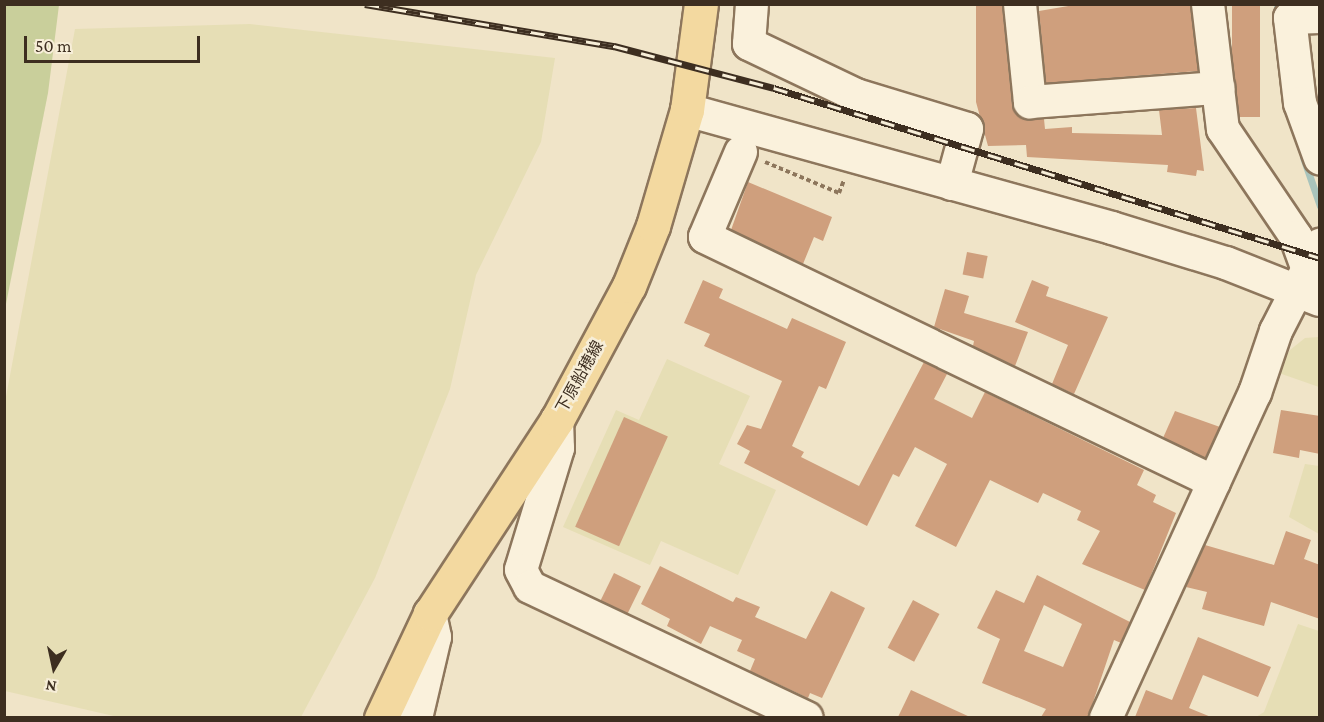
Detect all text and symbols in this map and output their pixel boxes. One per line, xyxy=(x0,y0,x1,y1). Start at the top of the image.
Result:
scale bar xyxy=(27,24,202,62)
text: 50 m xyxy=(35,36,72,56)
street label: 下原船穂線 xyxy=(552,337,608,417)
north arrow xyxy=(24,638,84,698)
text: N xyxy=(44,677,58,696)

